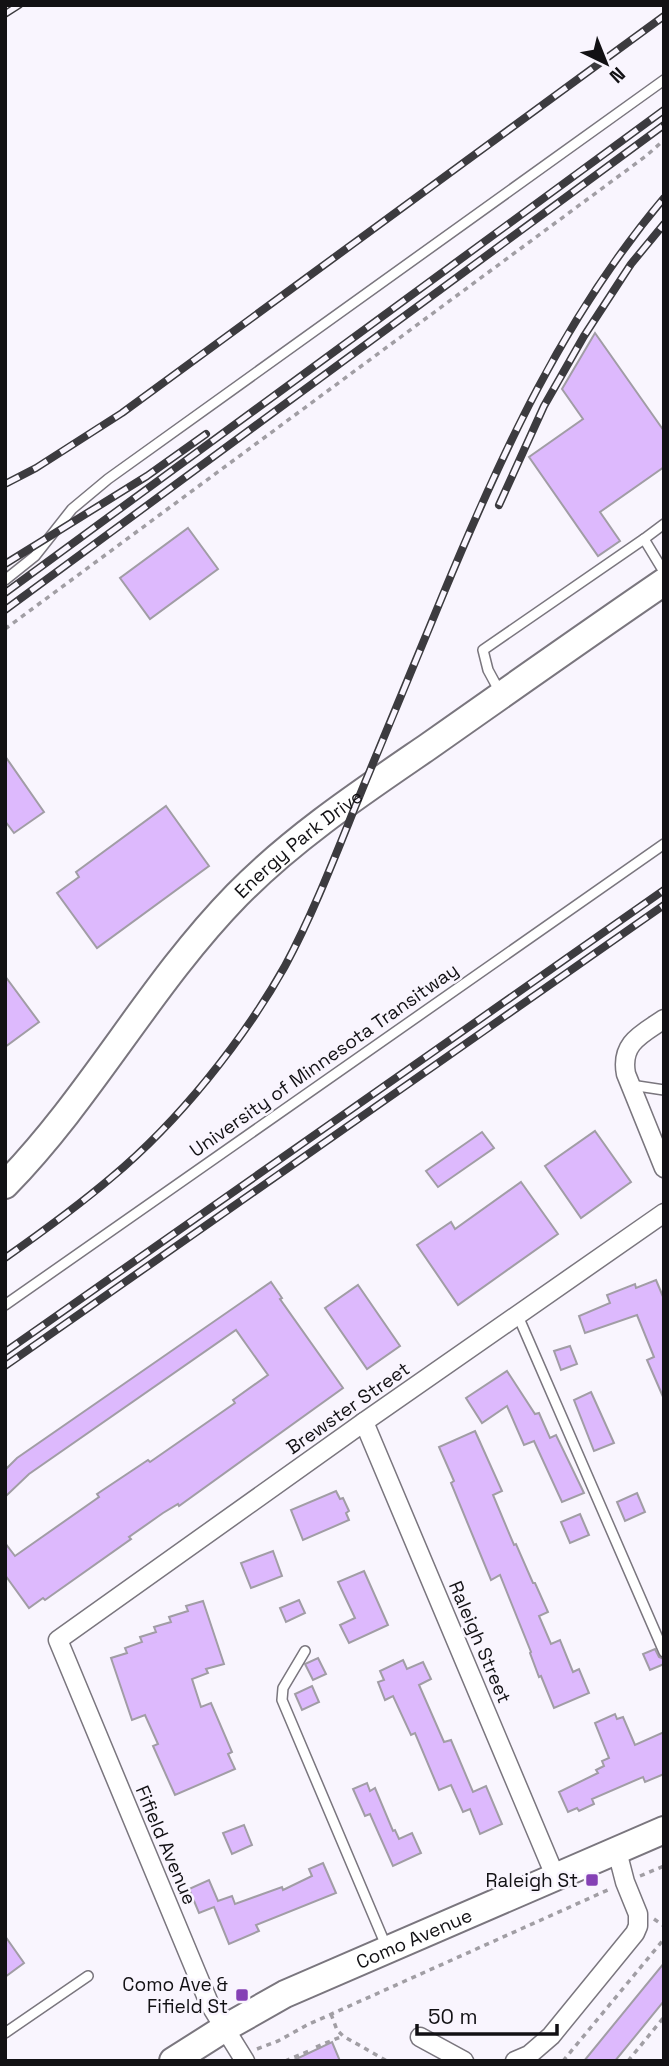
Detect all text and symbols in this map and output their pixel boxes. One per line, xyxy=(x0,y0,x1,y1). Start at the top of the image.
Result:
north arrow xyxy=(571,28,641,98)
text: N xyxy=(604,62,630,89)
street label: Energy Park Drive xyxy=(229,783,367,903)
street label: University of Minnesota Transitway xyxy=(185,957,463,1163)
street label: Brewster Street xyxy=(281,1356,415,1460)
street label: Raleigh Street xyxy=(443,1577,517,1707)
street label: Fifield Avenue xyxy=(130,1781,202,1909)
place label: Raleigh St xyxy=(485,1868,578,1893)
marker: Raleigh St xyxy=(584,1872,600,1888)
street label: Como Avenue xyxy=(352,1902,476,1974)
place label: Como Ave & Fifield St xyxy=(122,1972,228,2019)
marker: Como Ave & Fifield St xyxy=(234,1987,250,2003)
scale bar xyxy=(417,1993,557,2037)
text: 50 m xyxy=(428,2003,478,2030)

